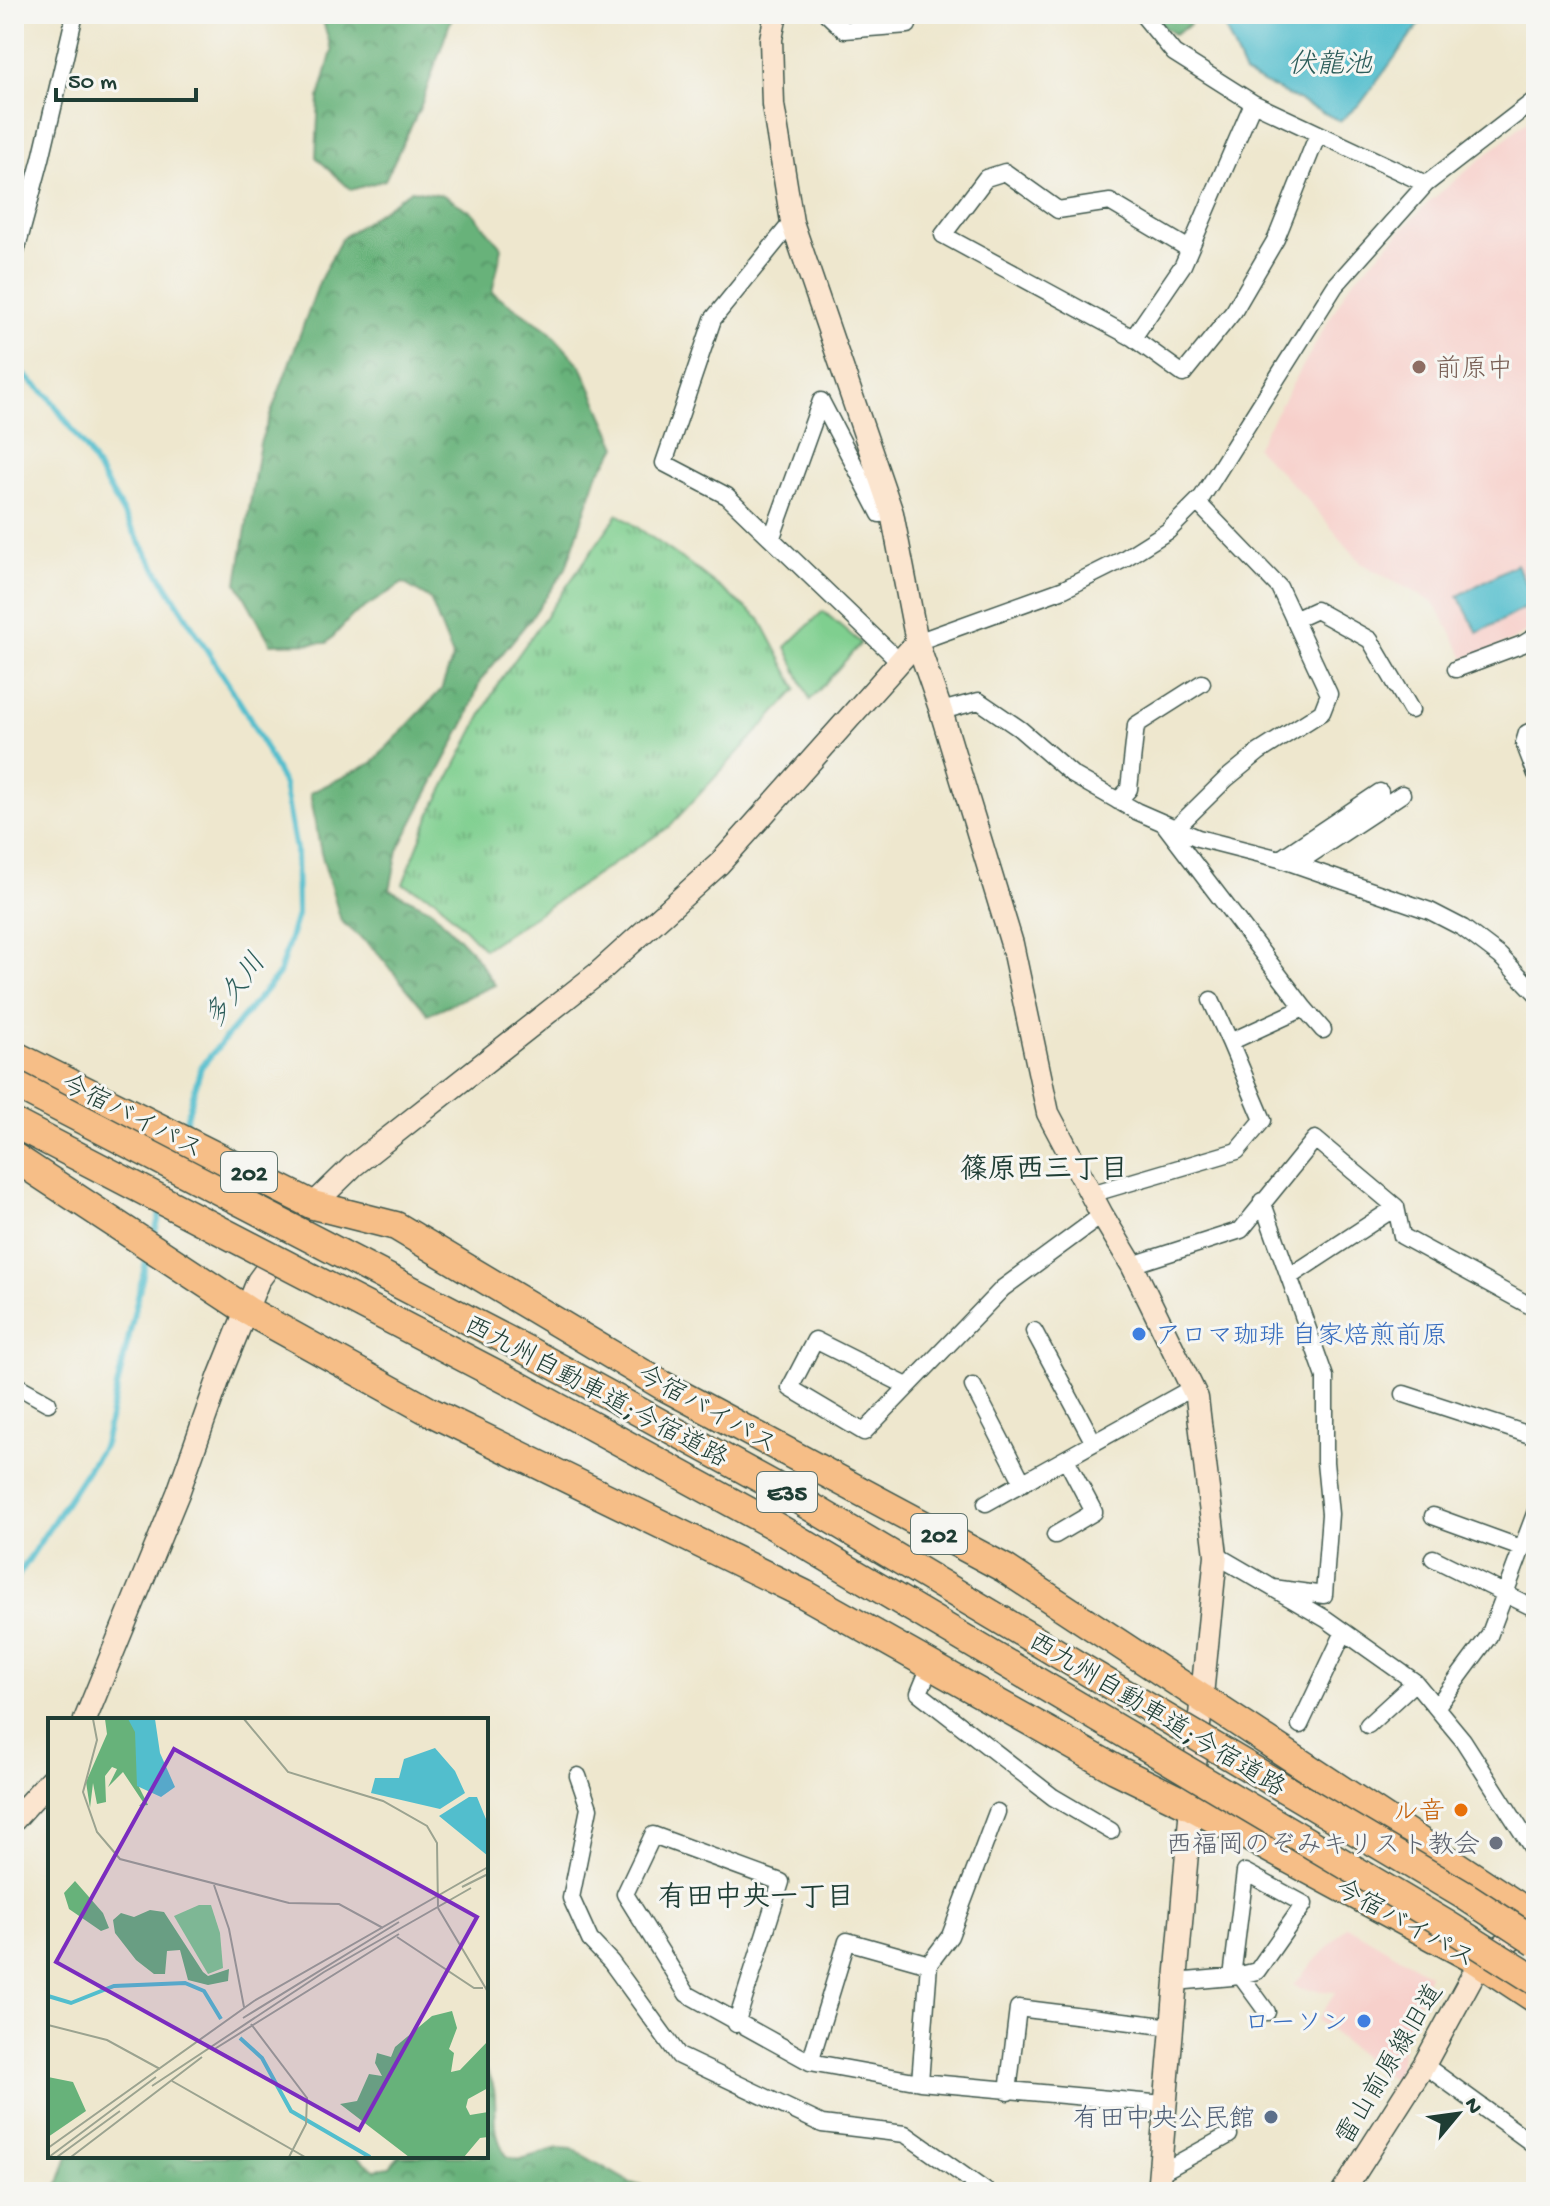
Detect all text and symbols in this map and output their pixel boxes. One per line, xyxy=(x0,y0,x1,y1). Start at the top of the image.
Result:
water label: 伏龍池 xyxy=(1288,49,1373,83)
scale bar xyxy=(56,52,196,102)
text: 50 m xyxy=(68,69,117,98)
place label: 前原中 xyxy=(1435,354,1513,387)
marker: 前原中 xyxy=(1410,358,1428,376)
water label: 多久川 xyxy=(198,947,275,1035)
street label: 今宿バイパス xyxy=(55,1068,208,1168)
road number: 202 xyxy=(221,1152,277,1192)
district label: 篠原西三丁目 xyxy=(960,1153,1128,1188)
street label: 西九州自動車道;今宿道路 xyxy=(458,1309,733,1477)
place label: アロマ珈琲 自家焙煎前原 xyxy=(1155,1321,1447,1354)
marker: アロマ珈琲 自家焙煎前原 xyxy=(1130,1325,1148,1343)
street label: 今宿バイパス xyxy=(630,1359,782,1463)
road number: E35 xyxy=(757,1472,817,1512)
road number: 202 xyxy=(911,1514,967,1554)
street label: 西九州自動車道;今宿道路 xyxy=(1022,1626,1291,1806)
inset map xyxy=(48,1718,488,2158)
place label: ル音 xyxy=(1393,1798,1445,1830)
marker: ル音 xyxy=(1452,1801,1470,1819)
place label: 西福岡のぞみキリスト教会 xyxy=(1166,1830,1480,1863)
marker: 西福岡のぞみキリスト教会 xyxy=(1487,1834,1505,1852)
street label: 今宿バイパス xyxy=(1328,1873,1480,1977)
district label: 有田中央一丁目 xyxy=(658,1881,854,1916)
street label: 雷山前原線旧道 xyxy=(1330,1978,1452,2151)
place label: ローソン xyxy=(1244,2010,1348,2041)
marker: ローソン xyxy=(1355,2012,1373,2030)
north arrow xyxy=(1418,2074,1498,2154)
text: N xyxy=(1457,2094,1487,2119)
place label: 有田中央公民館 xyxy=(1073,2104,1255,2137)
marker: 有田中央公民館 xyxy=(1262,2108,1280,2126)

